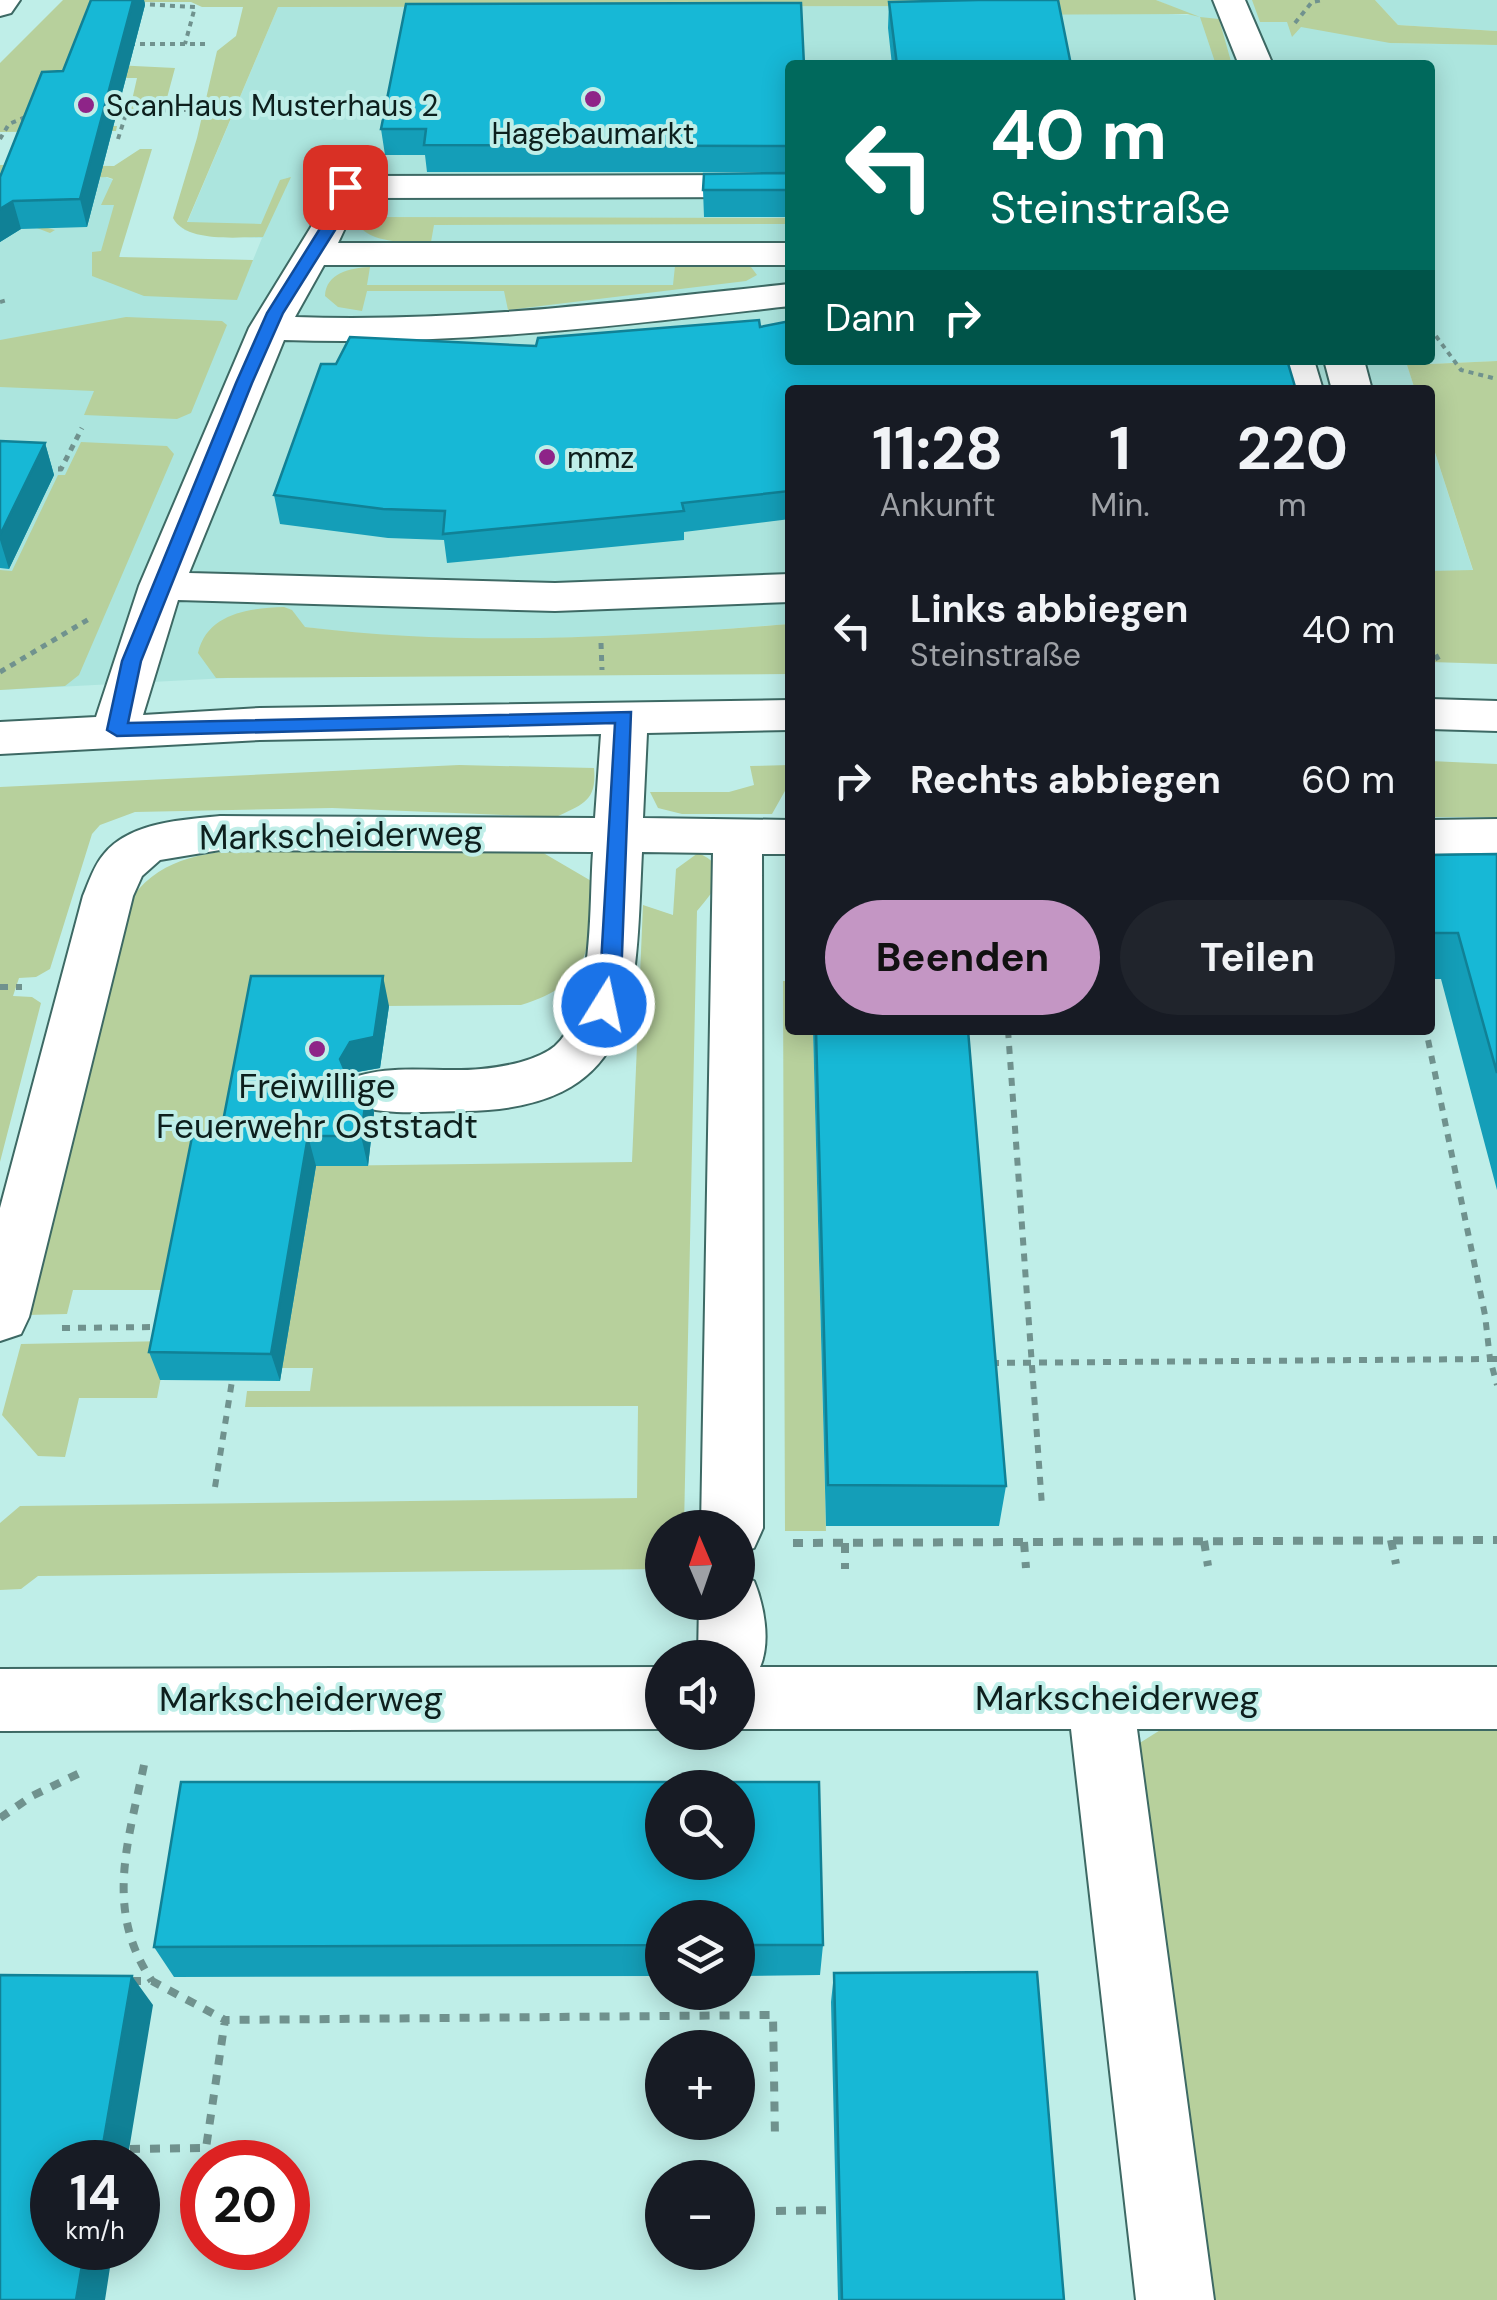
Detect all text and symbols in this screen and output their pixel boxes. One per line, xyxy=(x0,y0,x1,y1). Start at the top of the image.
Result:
place label: ScanHaus Musterhaus 2 xyxy=(106,86,438,125)
marker: Hagebaumarkt xyxy=(582,88,604,110)
text: 40 m xyxy=(990,90,1167,181)
marker: ScanHaus Musterhaus 2 xyxy=(75,94,97,116)
icon: left xyxy=(825,100,955,230)
place label: Hagebaumarkt xyxy=(491,114,695,153)
pin xyxy=(303,145,388,230)
icon: arrive xyxy=(318,160,373,215)
text: Steinstraße xyxy=(990,178,1230,237)
icon: right xyxy=(935,290,990,345)
text: Dann xyxy=(825,293,915,343)
text: 11:28 xyxy=(872,409,1003,488)
text: 1 xyxy=(1109,409,1131,488)
text: 220 xyxy=(1237,409,1348,488)
place label: mmz xyxy=(567,438,634,477)
marker: mmz xyxy=(536,446,558,468)
text: Ankunft xyxy=(880,484,996,526)
text: Min. xyxy=(1090,484,1150,526)
text: m xyxy=(1278,484,1307,526)
text: Links abbiegen xyxy=(910,584,1188,634)
icon: left xyxy=(825,603,880,658)
text: 40 m xyxy=(1302,605,1395,655)
text: Steinstraße xyxy=(910,634,1081,676)
icon: right xyxy=(825,753,880,808)
text: Rechts abbiegen xyxy=(910,755,1221,805)
text: 60 m xyxy=(1301,755,1395,805)
street label: Markscheiderweg xyxy=(199,810,483,860)
button: Beenden xyxy=(825,900,1100,1015)
button: Teilen xyxy=(1120,900,1395,1015)
position arrow xyxy=(552,953,656,1057)
marker: Freiwillige Feuerwehr Oststadt xyxy=(306,1038,328,1060)
place label: Freiwillige Feuerwehr Oststadt xyxy=(156,1063,478,1149)
north arrow xyxy=(645,1510,755,1620)
map controls xyxy=(645,1510,755,2270)
button: sound xyxy=(645,1640,755,1750)
street label: Markscheiderweg xyxy=(975,1675,1259,1721)
street label: Markscheiderweg xyxy=(159,1676,443,1722)
button: search xyxy=(645,1770,755,1880)
button: layers xyxy=(645,1900,755,2010)
button: + xyxy=(645,2030,755,2140)
speed limit sign: 20 xyxy=(180,2140,310,2270)
text: 14 xyxy=(70,2160,120,2226)
button: − xyxy=(645,2160,755,2270)
text: km/h xyxy=(65,2214,125,2247)

